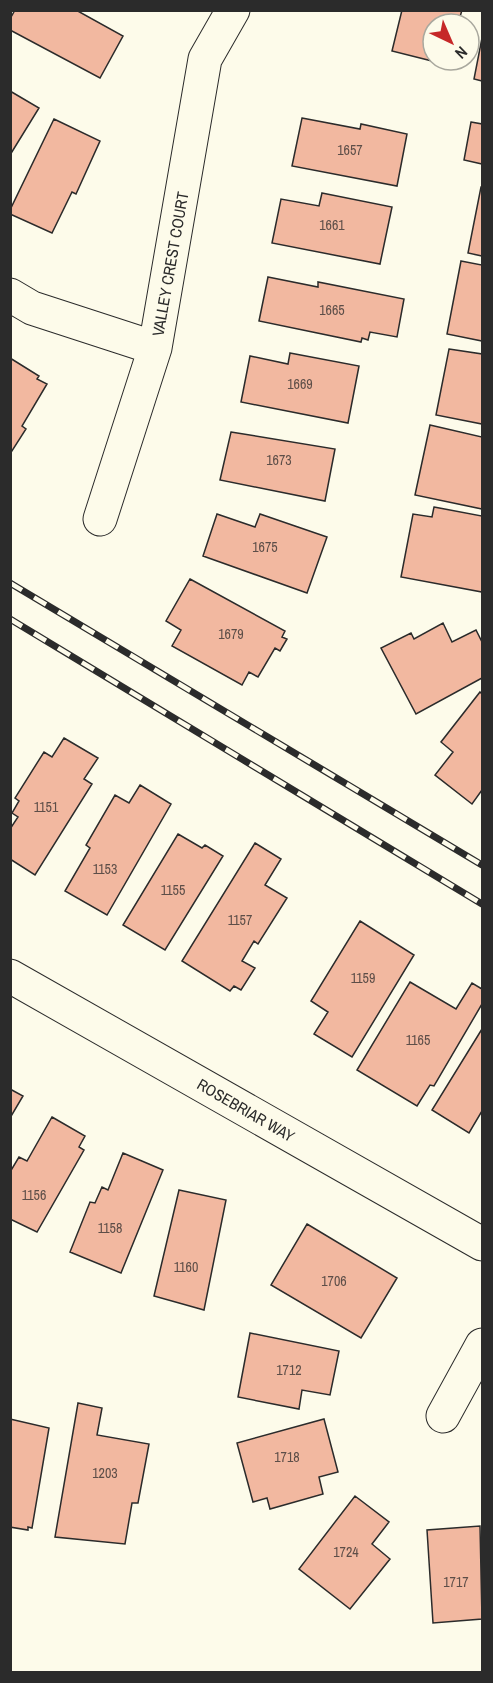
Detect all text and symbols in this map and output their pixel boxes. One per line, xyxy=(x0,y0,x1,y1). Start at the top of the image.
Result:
north arrow xyxy=(421,12,481,72)
text: N xyxy=(450,42,472,64)
house number: 1657 xyxy=(337,141,363,159)
street label: VALLEY CREST COURT xyxy=(146,190,194,338)
house number: 1661 xyxy=(319,216,345,234)
house number: 1665 xyxy=(319,301,345,319)
house number: 1669 xyxy=(287,375,313,393)
house number: 1673 xyxy=(266,451,292,469)
house number: 1675 xyxy=(252,538,278,556)
house number: 1679 xyxy=(218,625,244,643)
house number: 1151 xyxy=(34,798,59,816)
house number: 1153 xyxy=(93,860,117,878)
house number: 1155 xyxy=(161,881,185,899)
house number: 1157 xyxy=(228,911,252,929)
house number: 1159 xyxy=(351,969,375,987)
house number: 1165 xyxy=(406,1031,430,1049)
street label: ROSEBRIAR WAY xyxy=(193,1073,299,1147)
house number: 1156 xyxy=(22,1186,46,1204)
house number: 1158 xyxy=(98,1219,122,1237)
house number: 1160 xyxy=(174,1258,198,1276)
house number: 1706 xyxy=(321,1272,347,1290)
house number: 1712 xyxy=(276,1361,302,1379)
house number: 1718 xyxy=(274,1448,300,1466)
house number: 1203 xyxy=(92,1464,118,1482)
house number: 1724 xyxy=(333,1543,359,1561)
house number: 1717 xyxy=(443,1573,469,1591)

